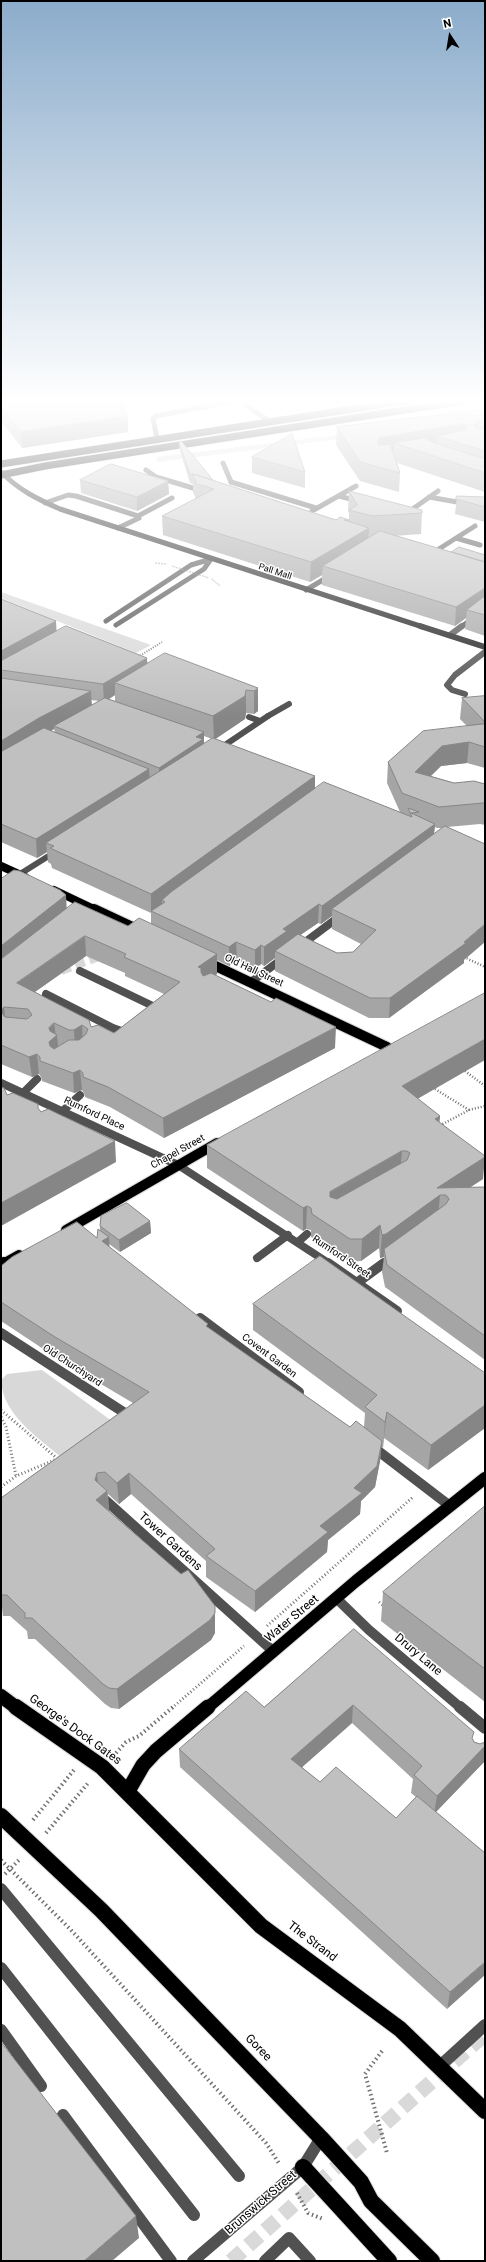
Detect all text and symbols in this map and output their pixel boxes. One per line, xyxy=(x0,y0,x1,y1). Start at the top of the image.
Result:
north arrow xyxy=(430,16,470,56)
text: N xyxy=(442,17,453,31)
street label: Pall Mall xyxy=(257,562,293,582)
street label: Old Hall Street xyxy=(223,952,285,990)
street label: Rumford Place xyxy=(62,1095,126,1133)
street label: Chapel Street xyxy=(149,1132,207,1172)
street label: Rumford Street xyxy=(310,1233,372,1281)
street label: Covent Garden xyxy=(239,1331,299,1381)
street label: Old Churchyard xyxy=(40,1342,104,1390)
street label: Tower Gardens xyxy=(135,1510,205,1574)
street label: Water Street xyxy=(262,1592,322,1646)
street label: Drury Lane xyxy=(391,1631,445,1679)
street label: George's Dock Gates xyxy=(26,1692,124,1768)
street label: The Strand xyxy=(285,1919,339,1965)
street label: Goree xyxy=(242,2032,274,2064)
street label: Brunswick Street xyxy=(222,2168,300,2238)

